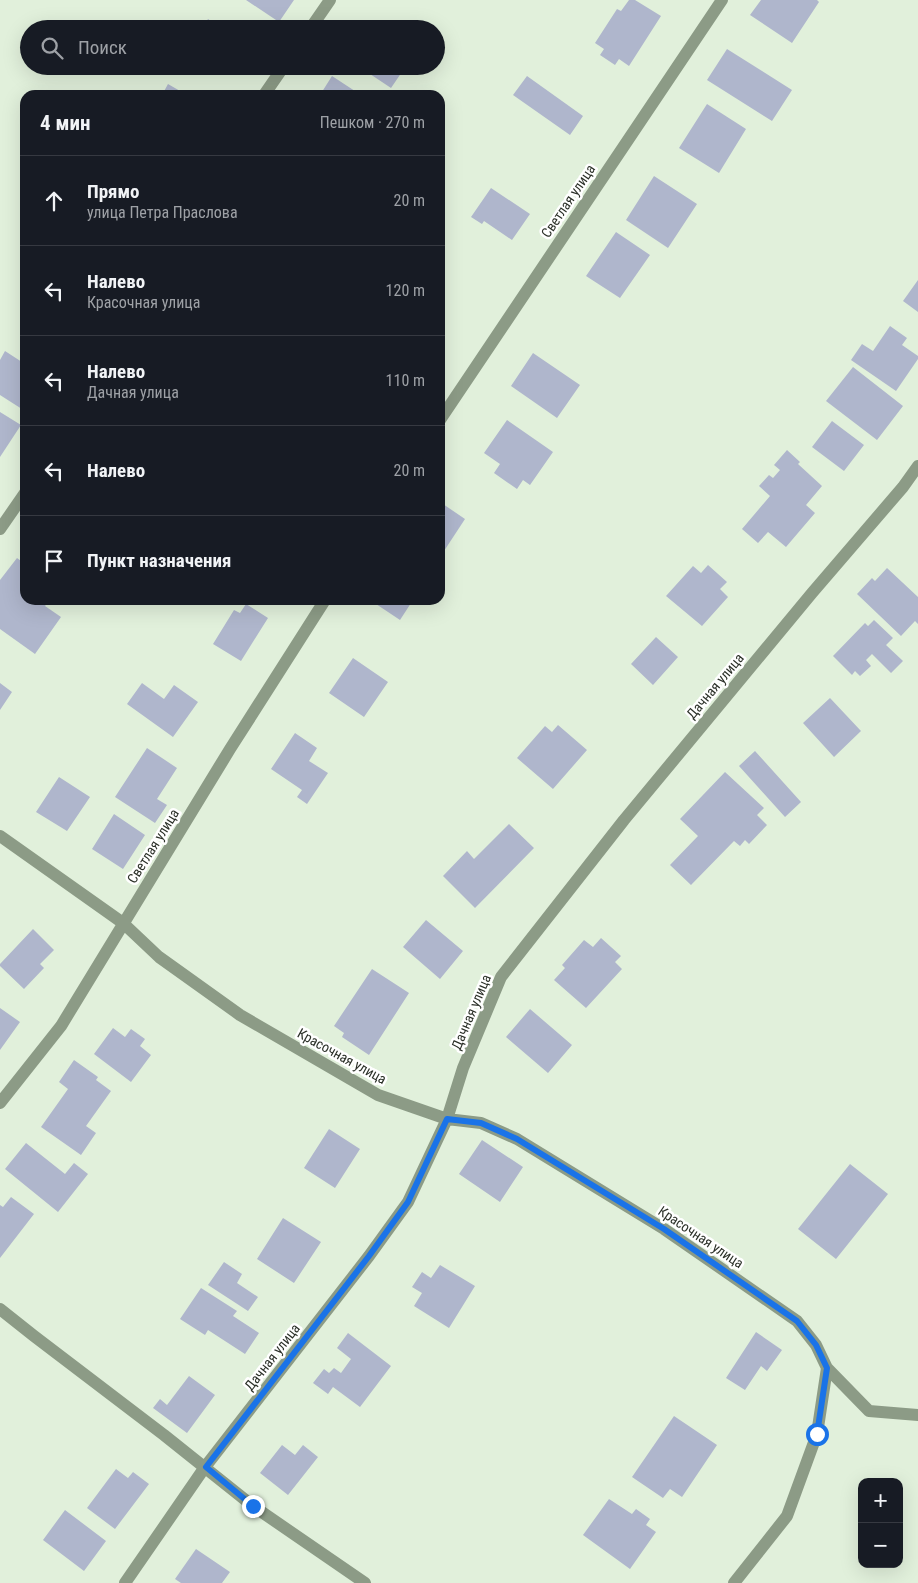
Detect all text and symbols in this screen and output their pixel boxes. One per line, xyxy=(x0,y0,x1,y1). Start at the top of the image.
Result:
search box xyxy=(20,20,445,75)
icon: search xyxy=(38,34,66,62)
text: Поиск xyxy=(78,36,127,59)
text: 4 мин xyxy=(40,111,90,135)
text: Пешком · 270 m xyxy=(320,113,425,132)
street label: Светлая улица xyxy=(538,161,598,241)
text: Прямо xyxy=(87,180,140,203)
icon: ahead xyxy=(40,187,68,215)
text: 20 m xyxy=(393,191,425,210)
text: улица Петра Праслова xyxy=(87,203,238,222)
text: Налево xyxy=(87,270,145,293)
icon: left xyxy=(40,277,68,305)
text: 120 m xyxy=(386,281,425,300)
text: Красочная улица xyxy=(87,293,200,312)
text: Налево xyxy=(87,360,145,383)
icon: left xyxy=(40,367,68,395)
text: 110 m xyxy=(386,371,425,390)
text: Дачная улица xyxy=(87,383,179,402)
icon: left xyxy=(40,457,68,485)
text: Налево xyxy=(87,459,145,482)
text: 20 m xyxy=(393,461,425,480)
icon: arrive xyxy=(40,547,68,575)
text: Пункт назначения xyxy=(87,549,231,572)
street label: Дачная улица xyxy=(683,650,747,722)
street label: Светлая улица xyxy=(124,806,182,886)
street label: Дачная улица xyxy=(448,972,494,1052)
street label: Красочная улица xyxy=(295,1025,389,1087)
street label: Красочная улица xyxy=(655,1203,747,1271)
street label: Дачная улица xyxy=(241,1320,303,1394)
route start xyxy=(806,1423,829,1446)
map controls xyxy=(858,1478,903,1568)
button: + xyxy=(858,1478,903,1523)
route end xyxy=(242,1495,265,1518)
button: − xyxy=(858,1523,903,1568)

